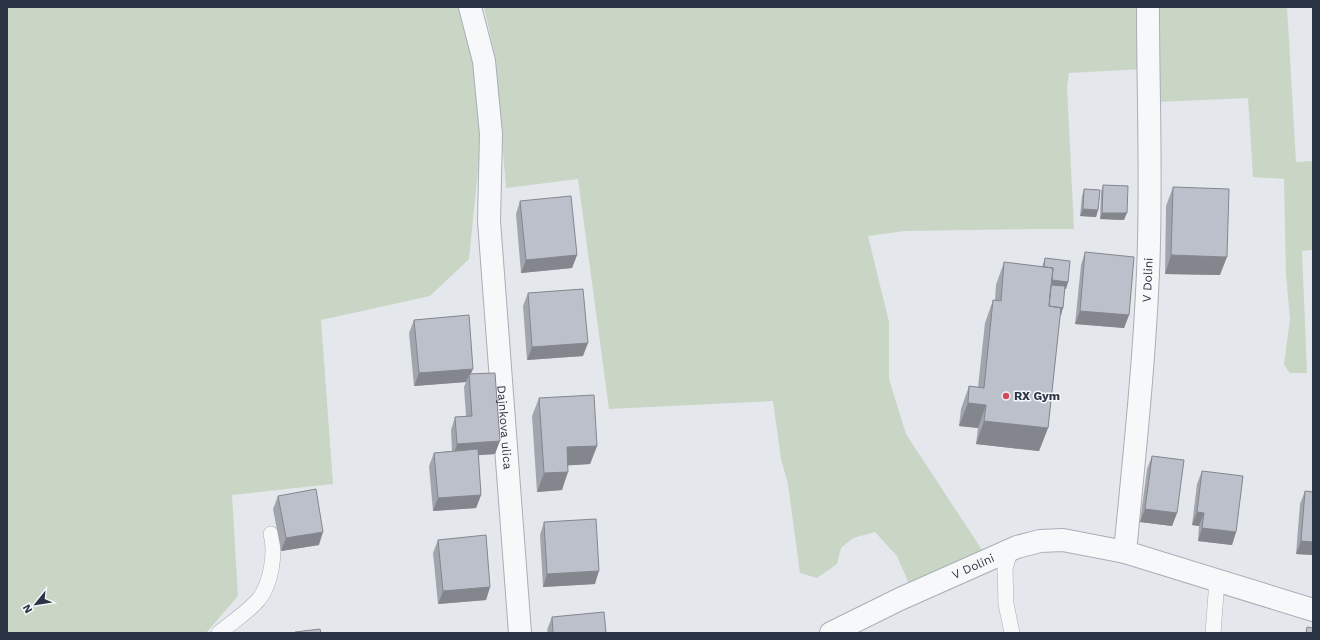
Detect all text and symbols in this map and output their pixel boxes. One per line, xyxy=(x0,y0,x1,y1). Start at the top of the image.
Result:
street label: V Dolini xyxy=(1140,257,1156,303)
street label: Dajnkova ulica xyxy=(494,385,515,470)
place label: RX Gym xyxy=(1014,389,1060,403)
marker: RX Gym xyxy=(1001,391,1011,401)
street label: V Dolini xyxy=(950,551,997,582)
north arrow xyxy=(16,584,56,624)
text: N xyxy=(20,602,35,616)

